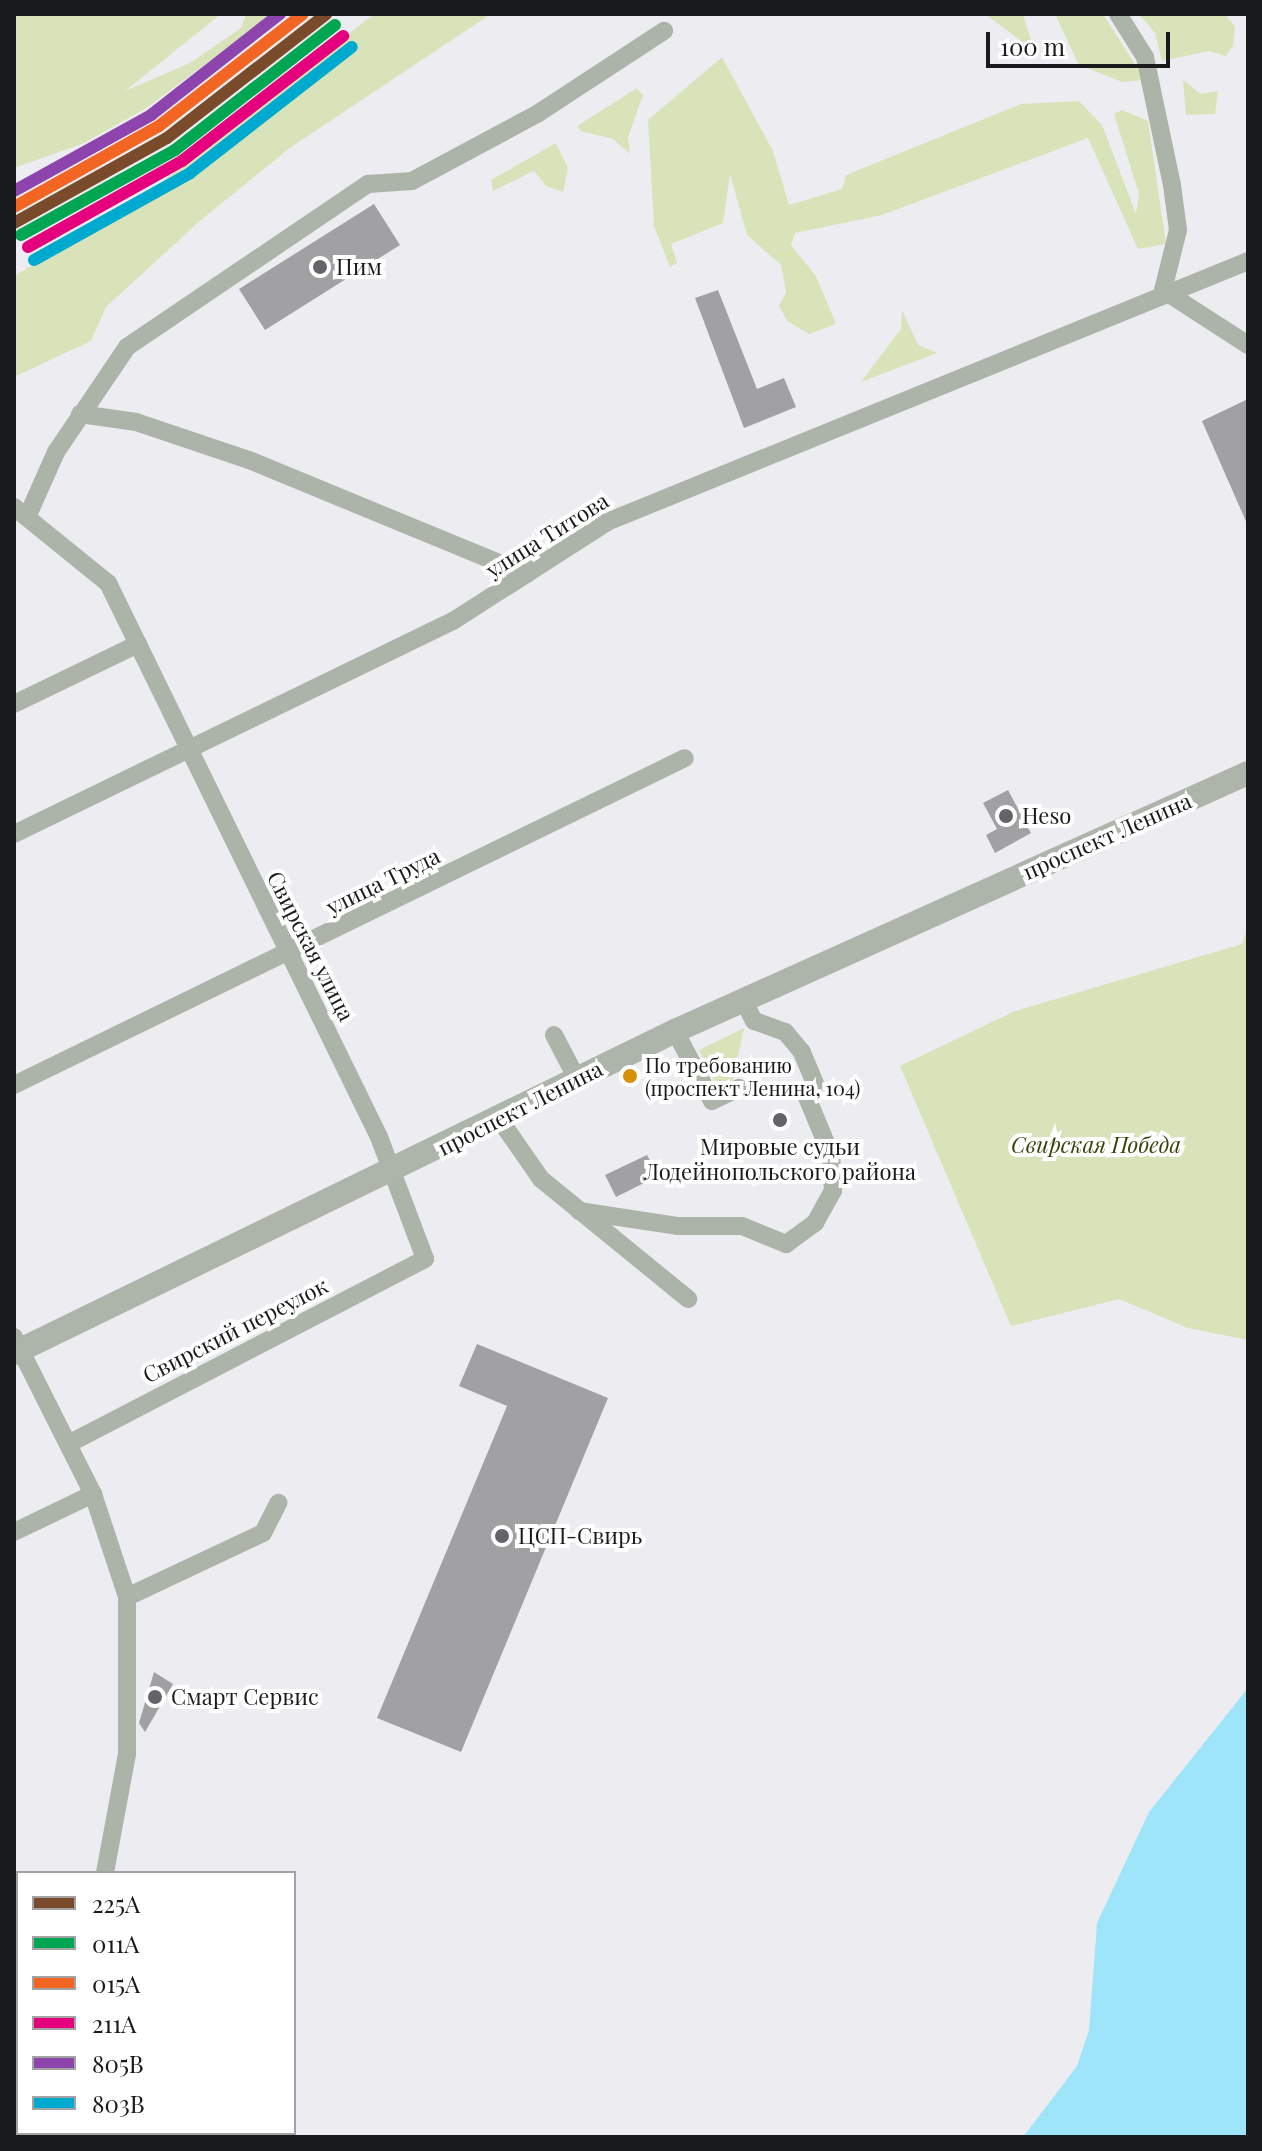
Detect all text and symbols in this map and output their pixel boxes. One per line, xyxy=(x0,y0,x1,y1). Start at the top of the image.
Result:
scale bar xyxy=(990,16,1174,66)
text: 100 m xyxy=(1000,30,1065,62)
place label: Пим xyxy=(336,254,382,280)
marker: Пим xyxy=(311,258,329,276)
street label: улица Титова xyxy=(481,487,613,583)
street label: проспект Ленина xyxy=(1019,787,1195,885)
place label: Heso xyxy=(1022,803,1071,829)
marker: Heso xyxy=(997,807,1015,825)
street label: улица Труда xyxy=(322,842,444,920)
street label: Свирская улица xyxy=(262,867,360,1025)
place label: По требованию (проспект Ленина, 104) xyxy=(645,1052,860,1099)
street label: проспект Ленина xyxy=(433,1055,607,1161)
marker: По требованию (проспект Ленина, 104) xyxy=(622,1068,638,1084)
marker: Мировые судьи Лодейнопольского района xyxy=(771,1111,789,1129)
park label: Свирская Победа xyxy=(1011,1132,1181,1158)
place label: Мировые судьи Лодейнопольского района xyxy=(644,1133,916,1184)
street label: Свирский переулок xyxy=(138,1272,332,1388)
place label: ЦСП-Свирь xyxy=(518,1523,642,1549)
marker: ЦСП-Свирь xyxy=(493,1527,511,1545)
place label: Смарт Сервис xyxy=(171,1684,319,1710)
marker: Смарт Сервис xyxy=(146,1688,164,1706)
legend xyxy=(16,1871,296,2135)
text: 225А xyxy=(92,1887,140,1919)
text: 011А xyxy=(92,1927,139,1959)
text: 015А xyxy=(92,1967,140,1999)
text: 211А xyxy=(92,2007,136,2039)
text: 805В xyxy=(92,2047,144,2079)
text: 803В xyxy=(92,2087,145,2119)

